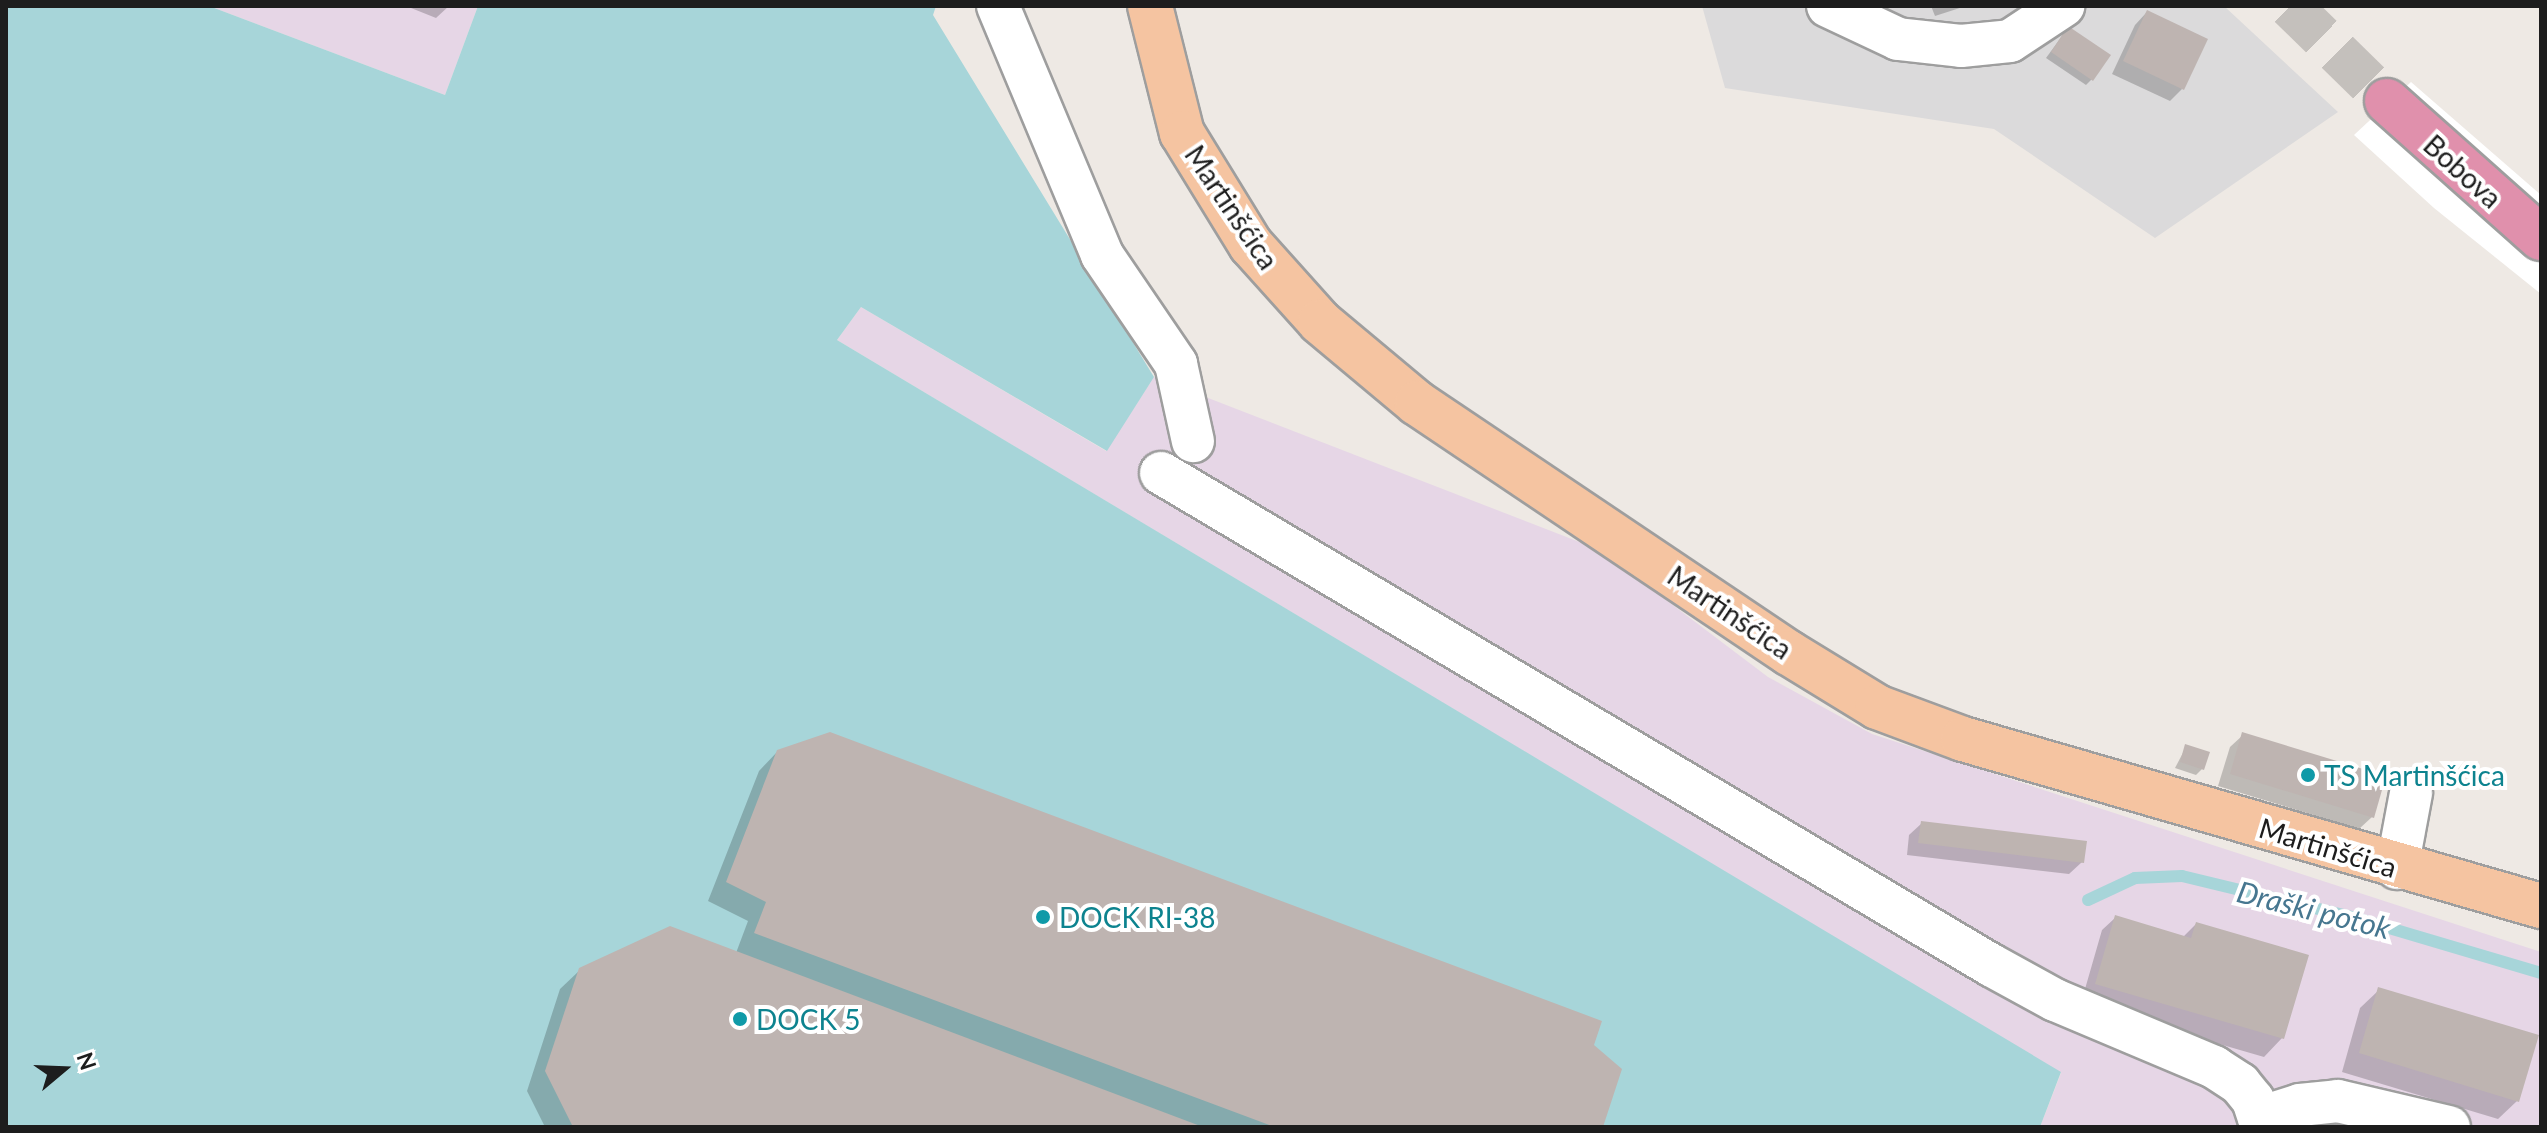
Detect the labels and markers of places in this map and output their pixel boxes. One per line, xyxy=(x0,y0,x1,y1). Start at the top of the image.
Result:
place label: TS Martinšćica xyxy=(2324,758,2505,792)
marker: TS Martinšćica xyxy=(2299,766,2317,784)
place label: DOCK RI-38 xyxy=(1059,900,1215,934)
marker: DOCK RI-38 xyxy=(1034,908,1052,926)
place label: DOCK 5 xyxy=(756,1002,860,1036)
marker: DOCK 5 xyxy=(731,1010,749,1028)

